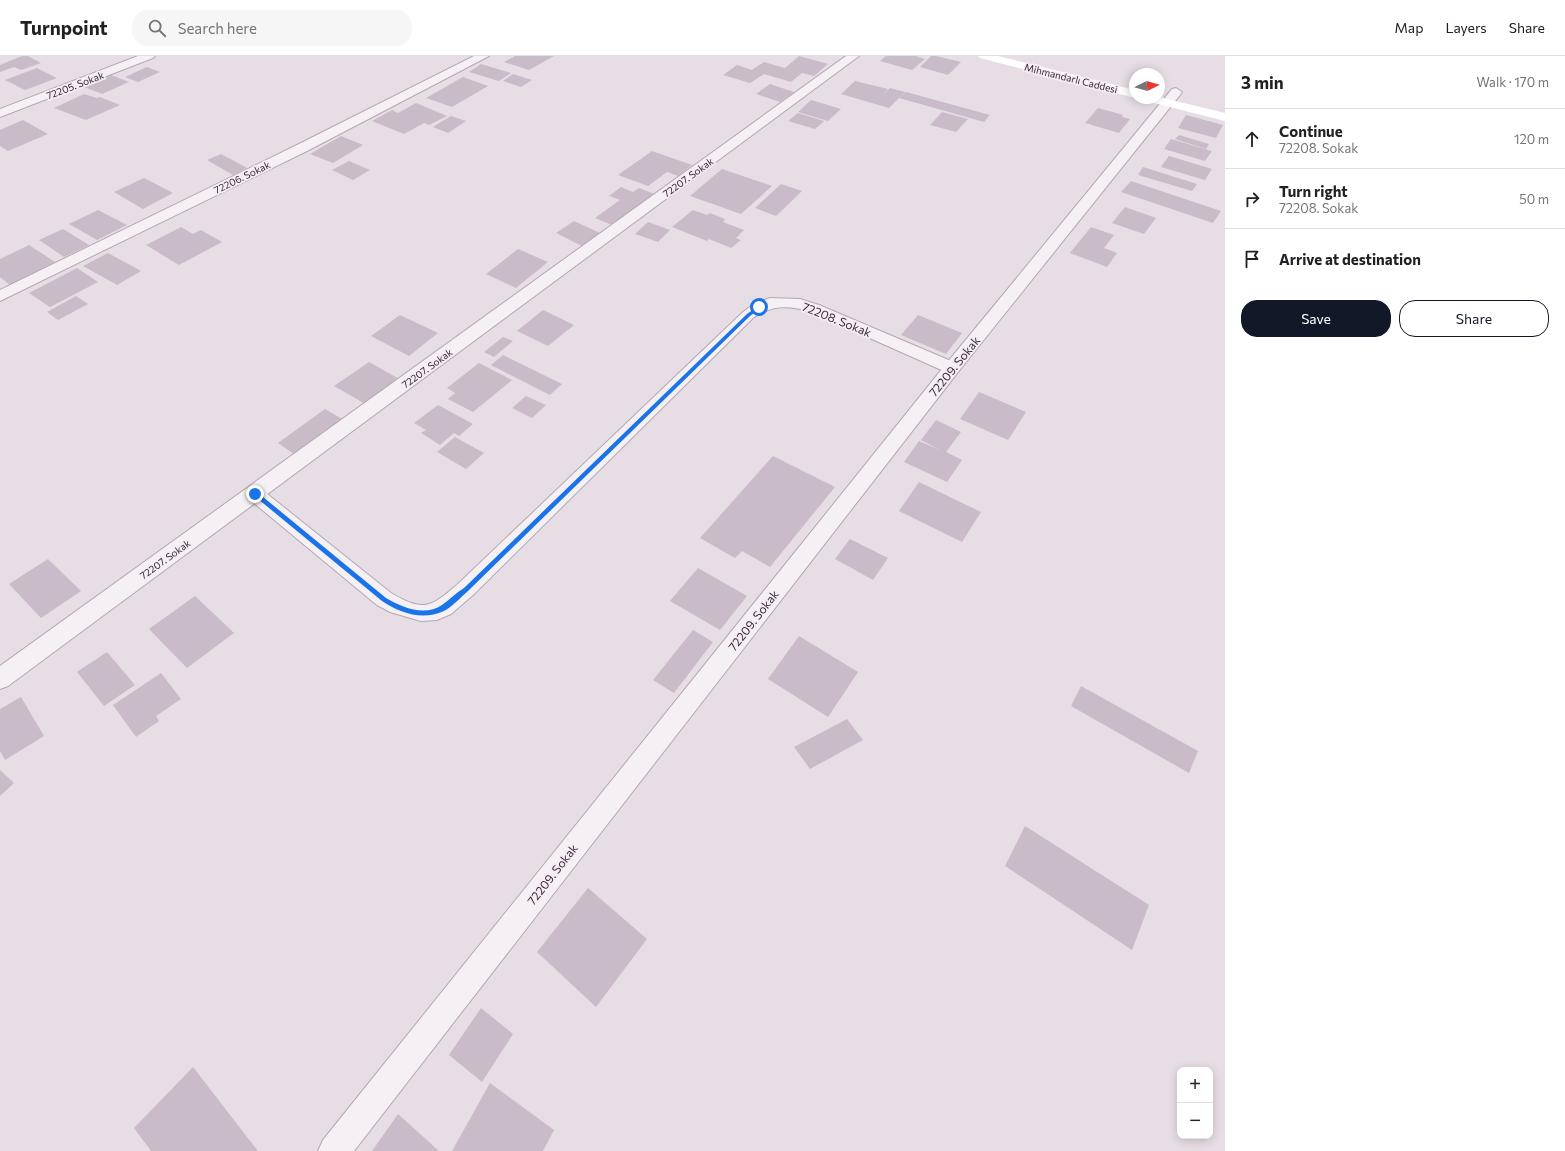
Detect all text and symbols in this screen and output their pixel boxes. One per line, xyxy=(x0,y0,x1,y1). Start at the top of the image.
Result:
search box xyxy=(132,10,412,46)
text: Turnpoint xyxy=(20,16,108,39)
icon: search xyxy=(146,17,168,39)
text: Search here xyxy=(178,19,257,37)
text: Map xyxy=(1395,19,1423,36)
text: Layers xyxy=(1445,19,1487,36)
text: Share xyxy=(1509,19,1545,36)
street label: Mihmandarlı Caddesi xyxy=(1023,61,1119,95)
street label: 72205. Sokak xyxy=(45,68,106,101)
north arrow xyxy=(1129,68,1165,104)
text: 3 min xyxy=(1241,72,1284,93)
text: Walk · 170 m xyxy=(1477,74,1549,90)
text: Continue xyxy=(1279,122,1343,140)
icon: ahead xyxy=(1241,128,1263,150)
text: 120 m xyxy=(1514,131,1549,147)
text: 72208. Sokak xyxy=(1279,140,1358,156)
street label: 72207. Sokak xyxy=(660,154,716,199)
street label: 72206. Sokak xyxy=(212,158,273,196)
text: Turn right xyxy=(1279,182,1348,200)
icon: right xyxy=(1241,188,1263,210)
text: 50 m xyxy=(1519,191,1549,207)
text: 72208. Sokak xyxy=(1279,200,1358,216)
icon: arrive xyxy=(1241,248,1263,270)
text: Arrive at destination xyxy=(1279,250,1421,268)
route start xyxy=(750,298,768,316)
street label: 72208. Sokak xyxy=(800,299,874,339)
button: Save xyxy=(1241,300,1391,337)
button: Share xyxy=(1399,300,1549,337)
street label: 72209. Sokak xyxy=(926,333,983,399)
street label: 72207. Sokak xyxy=(399,345,455,390)
route end xyxy=(246,485,264,503)
street label: 72207. Sokak xyxy=(137,536,193,581)
street label: 72209. Sokak xyxy=(725,586,781,653)
street label: 72209. Sokak xyxy=(524,840,580,907)
map controls xyxy=(1177,1067,1213,1139)
button: + xyxy=(1177,1067,1213,1103)
button: − xyxy=(1177,1103,1213,1139)

